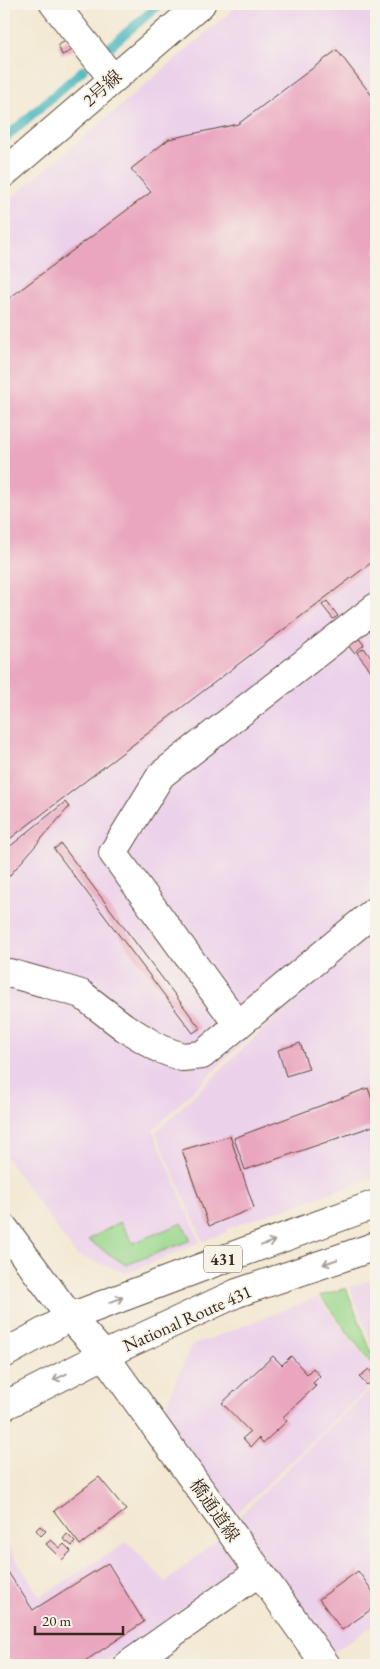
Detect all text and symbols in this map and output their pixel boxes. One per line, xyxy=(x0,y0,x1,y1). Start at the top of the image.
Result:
street label: 2号線 xyxy=(78,65,126,111)
one-way arrow xyxy=(260,1238,275,1247)
road number: 431 xyxy=(204,1246,242,1272)
one-way arrow xyxy=(322,1257,338,1267)
street label: National Route 431 xyxy=(119,1279,255,1357)
one-way arrow xyxy=(107,1295,123,1304)
one-way arrow xyxy=(53,1372,68,1382)
street label: 橋通道線 xyxy=(185,1474,245,1546)
scale bar xyxy=(35,1604,122,1636)
text: 20 m xyxy=(42,1611,71,1630)

